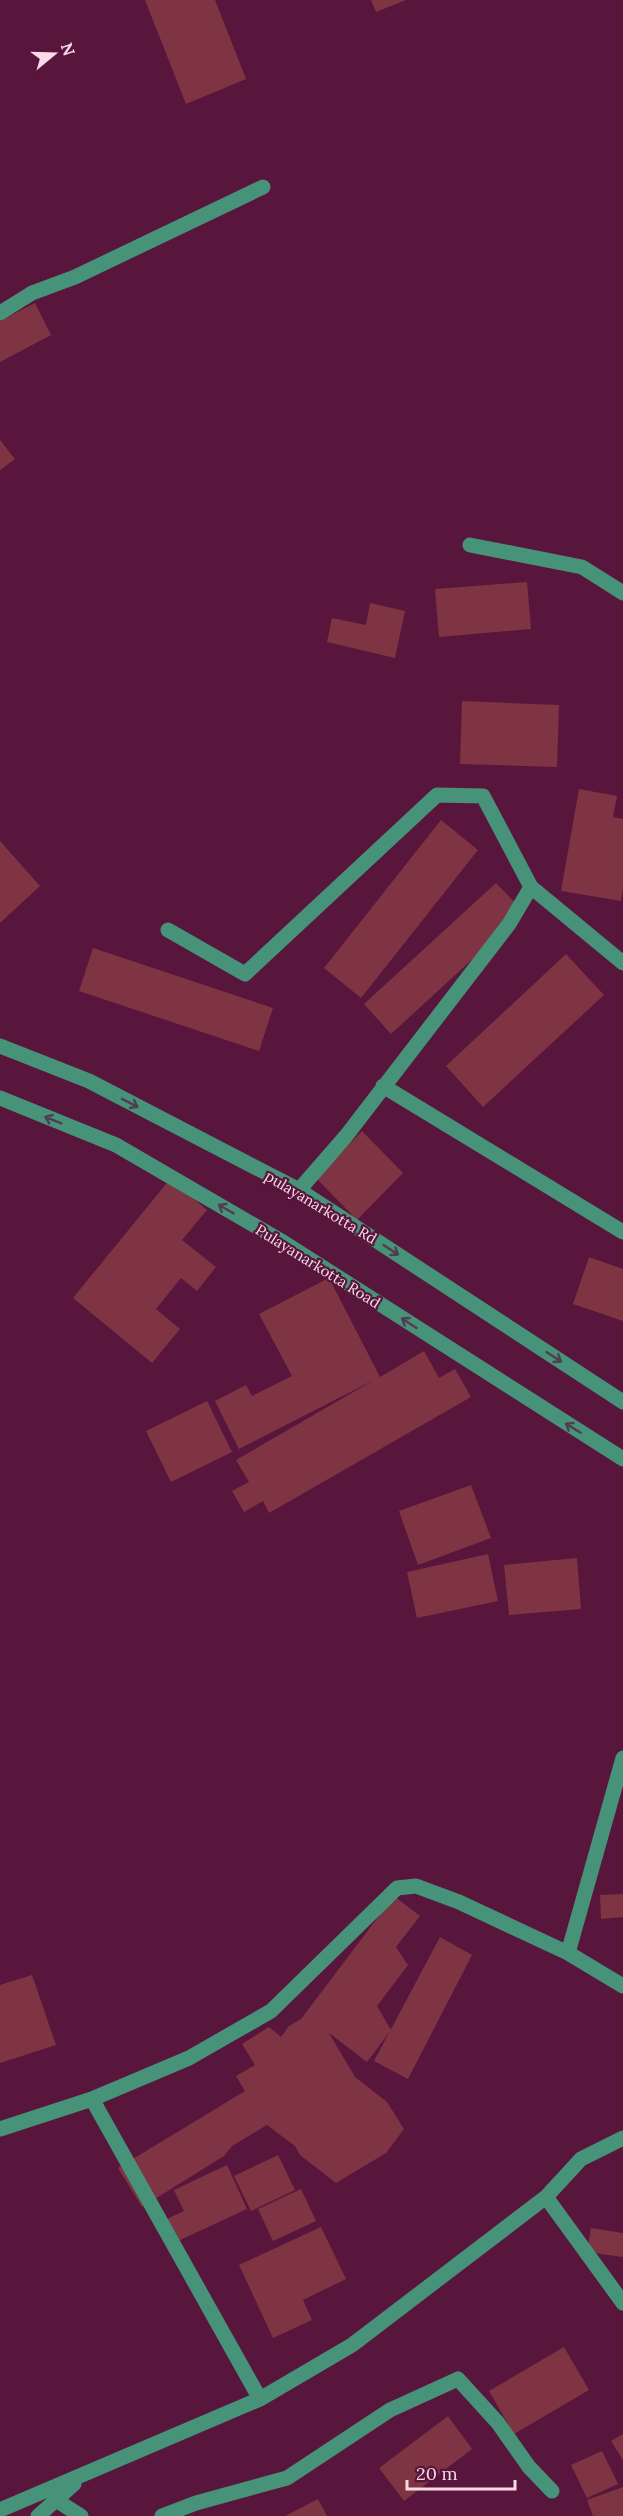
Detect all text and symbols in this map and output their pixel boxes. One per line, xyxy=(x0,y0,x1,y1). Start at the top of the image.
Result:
north arrow xyxy=(24,24,84,84)
text: N xyxy=(57,40,80,58)
one-way arrow xyxy=(121,1098,139,1109)
one-way arrow xyxy=(44,1114,63,1125)
street label: pulayanarkotta Rd xyxy=(262,1166,380,1248)
one-way arrow xyxy=(218,1203,235,1215)
street label: Pulayanarkotta Road xyxy=(252,1220,384,1312)
one-way arrow xyxy=(383,1244,399,1256)
one-way arrow xyxy=(401,1317,418,1329)
one-way arrow xyxy=(546,1351,562,1363)
one-way arrow xyxy=(566,1422,582,1434)
scale bar xyxy=(407,2453,515,2491)
text: 20 m xyxy=(416,2462,458,2485)

